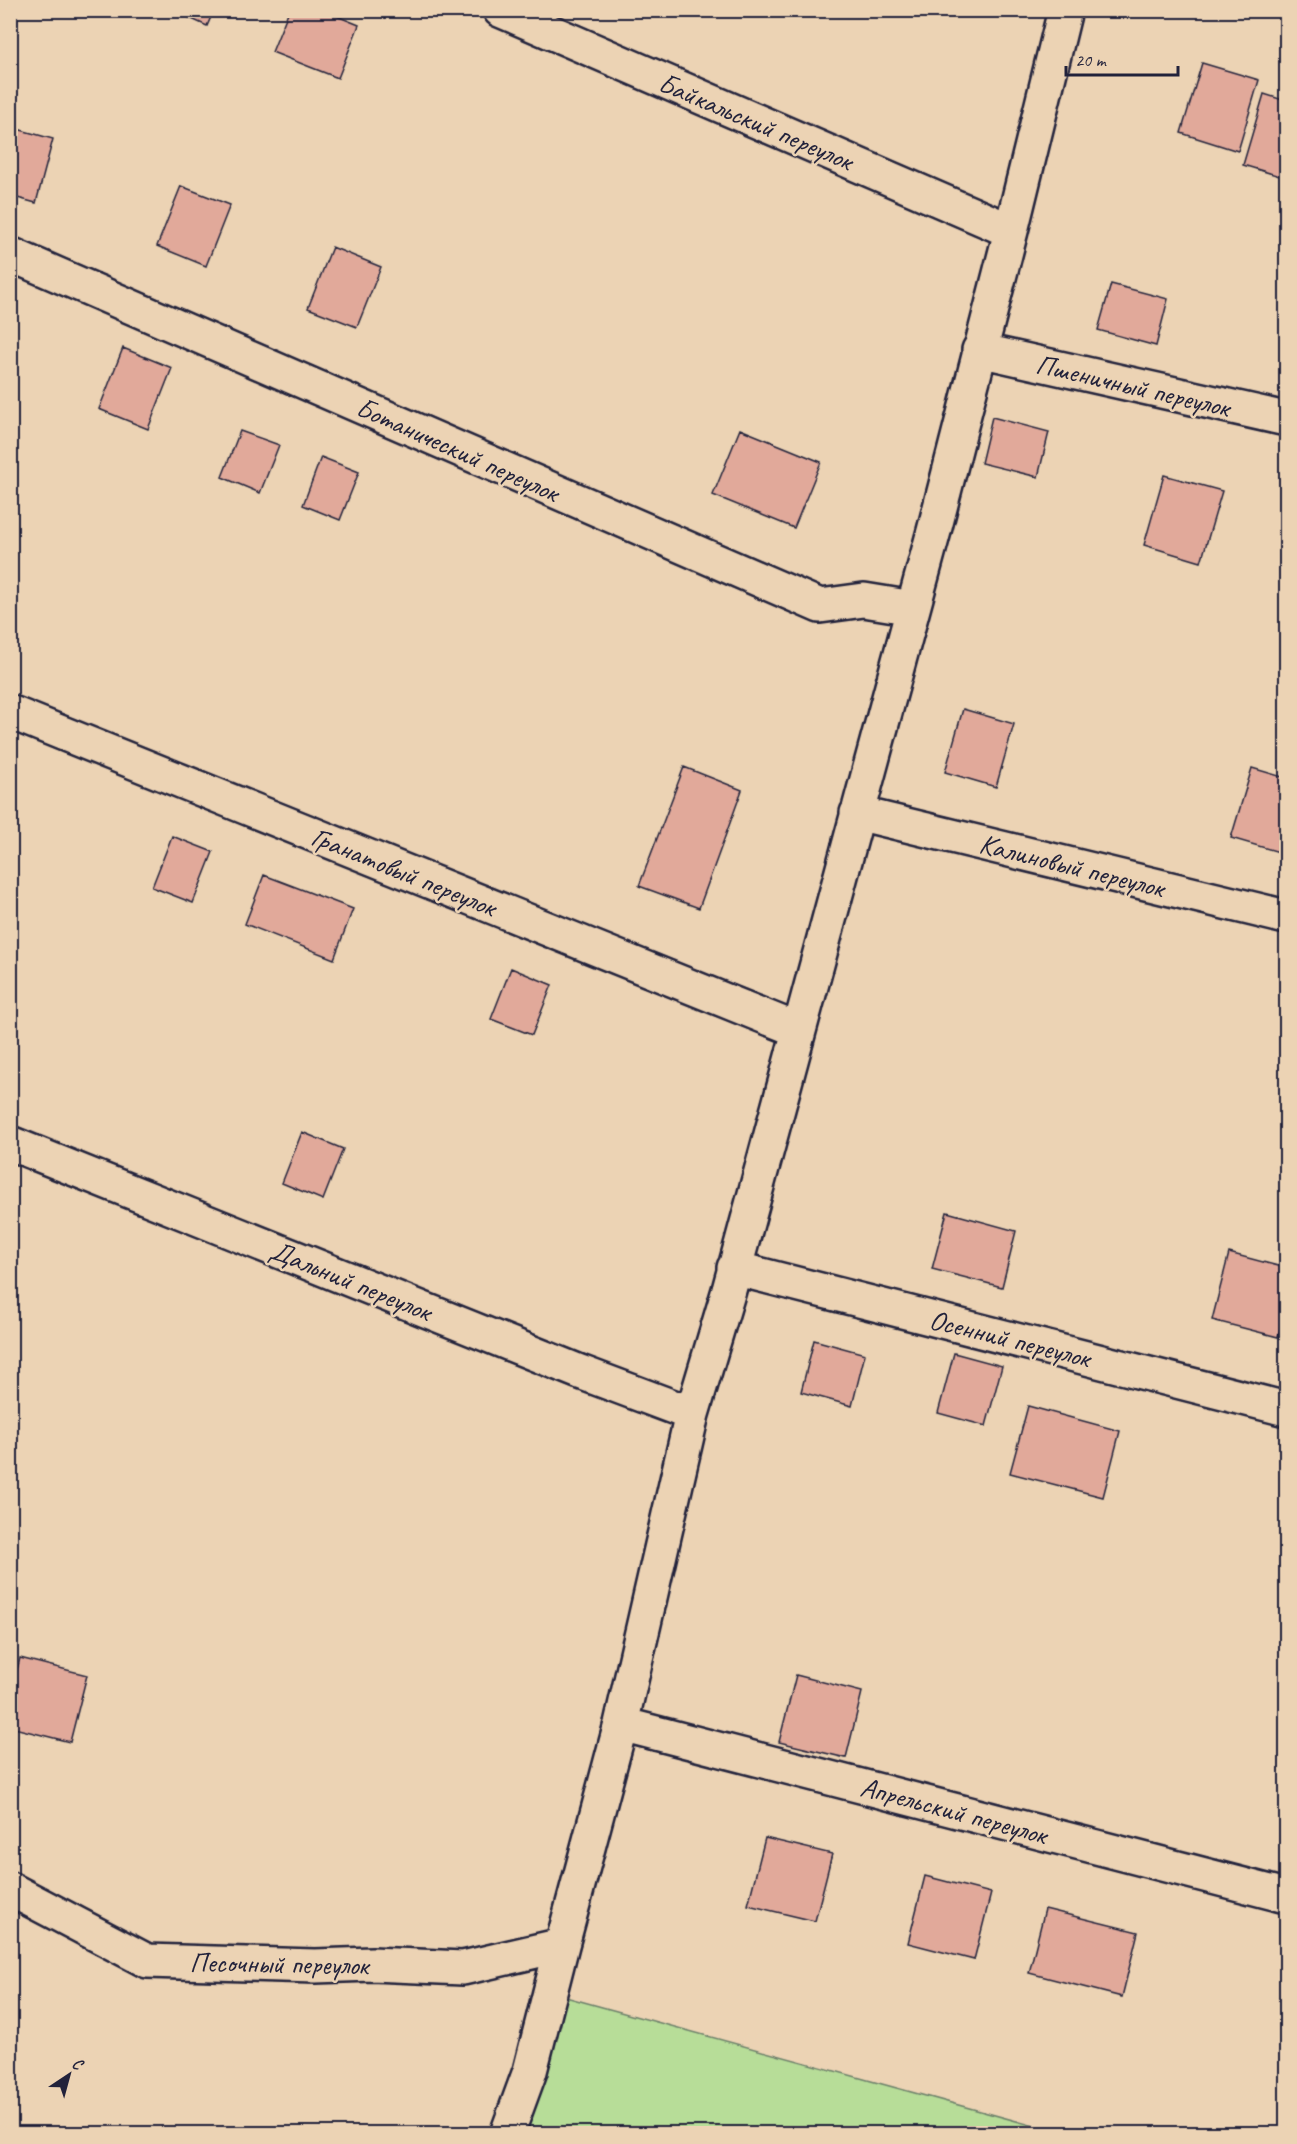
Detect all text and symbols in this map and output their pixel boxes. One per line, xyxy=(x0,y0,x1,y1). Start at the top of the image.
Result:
scale bar xyxy=(1066,39,1178,77)
text: 20 m xyxy=(1075,49,1108,71)
street label: Байкальский переулок xyxy=(654,65,860,179)
street label: Пшеничный переулок xyxy=(1033,346,1236,425)
street label: Ботанический переулок xyxy=(351,389,567,511)
street label: Гранатовый переулок xyxy=(307,819,504,925)
street label: Калиновый переулок xyxy=(976,826,1170,906)
street label: Дальний переулок xyxy=(265,1232,439,1330)
street label: Осенний переулок xyxy=(926,1302,1096,1376)
street label: Апрельский переулок xyxy=(857,1769,1053,1853)
street label: Песочный переулок xyxy=(189,1944,371,1983)
north arrow xyxy=(39,2045,99,2105)
text: С xyxy=(68,2053,88,2075)

